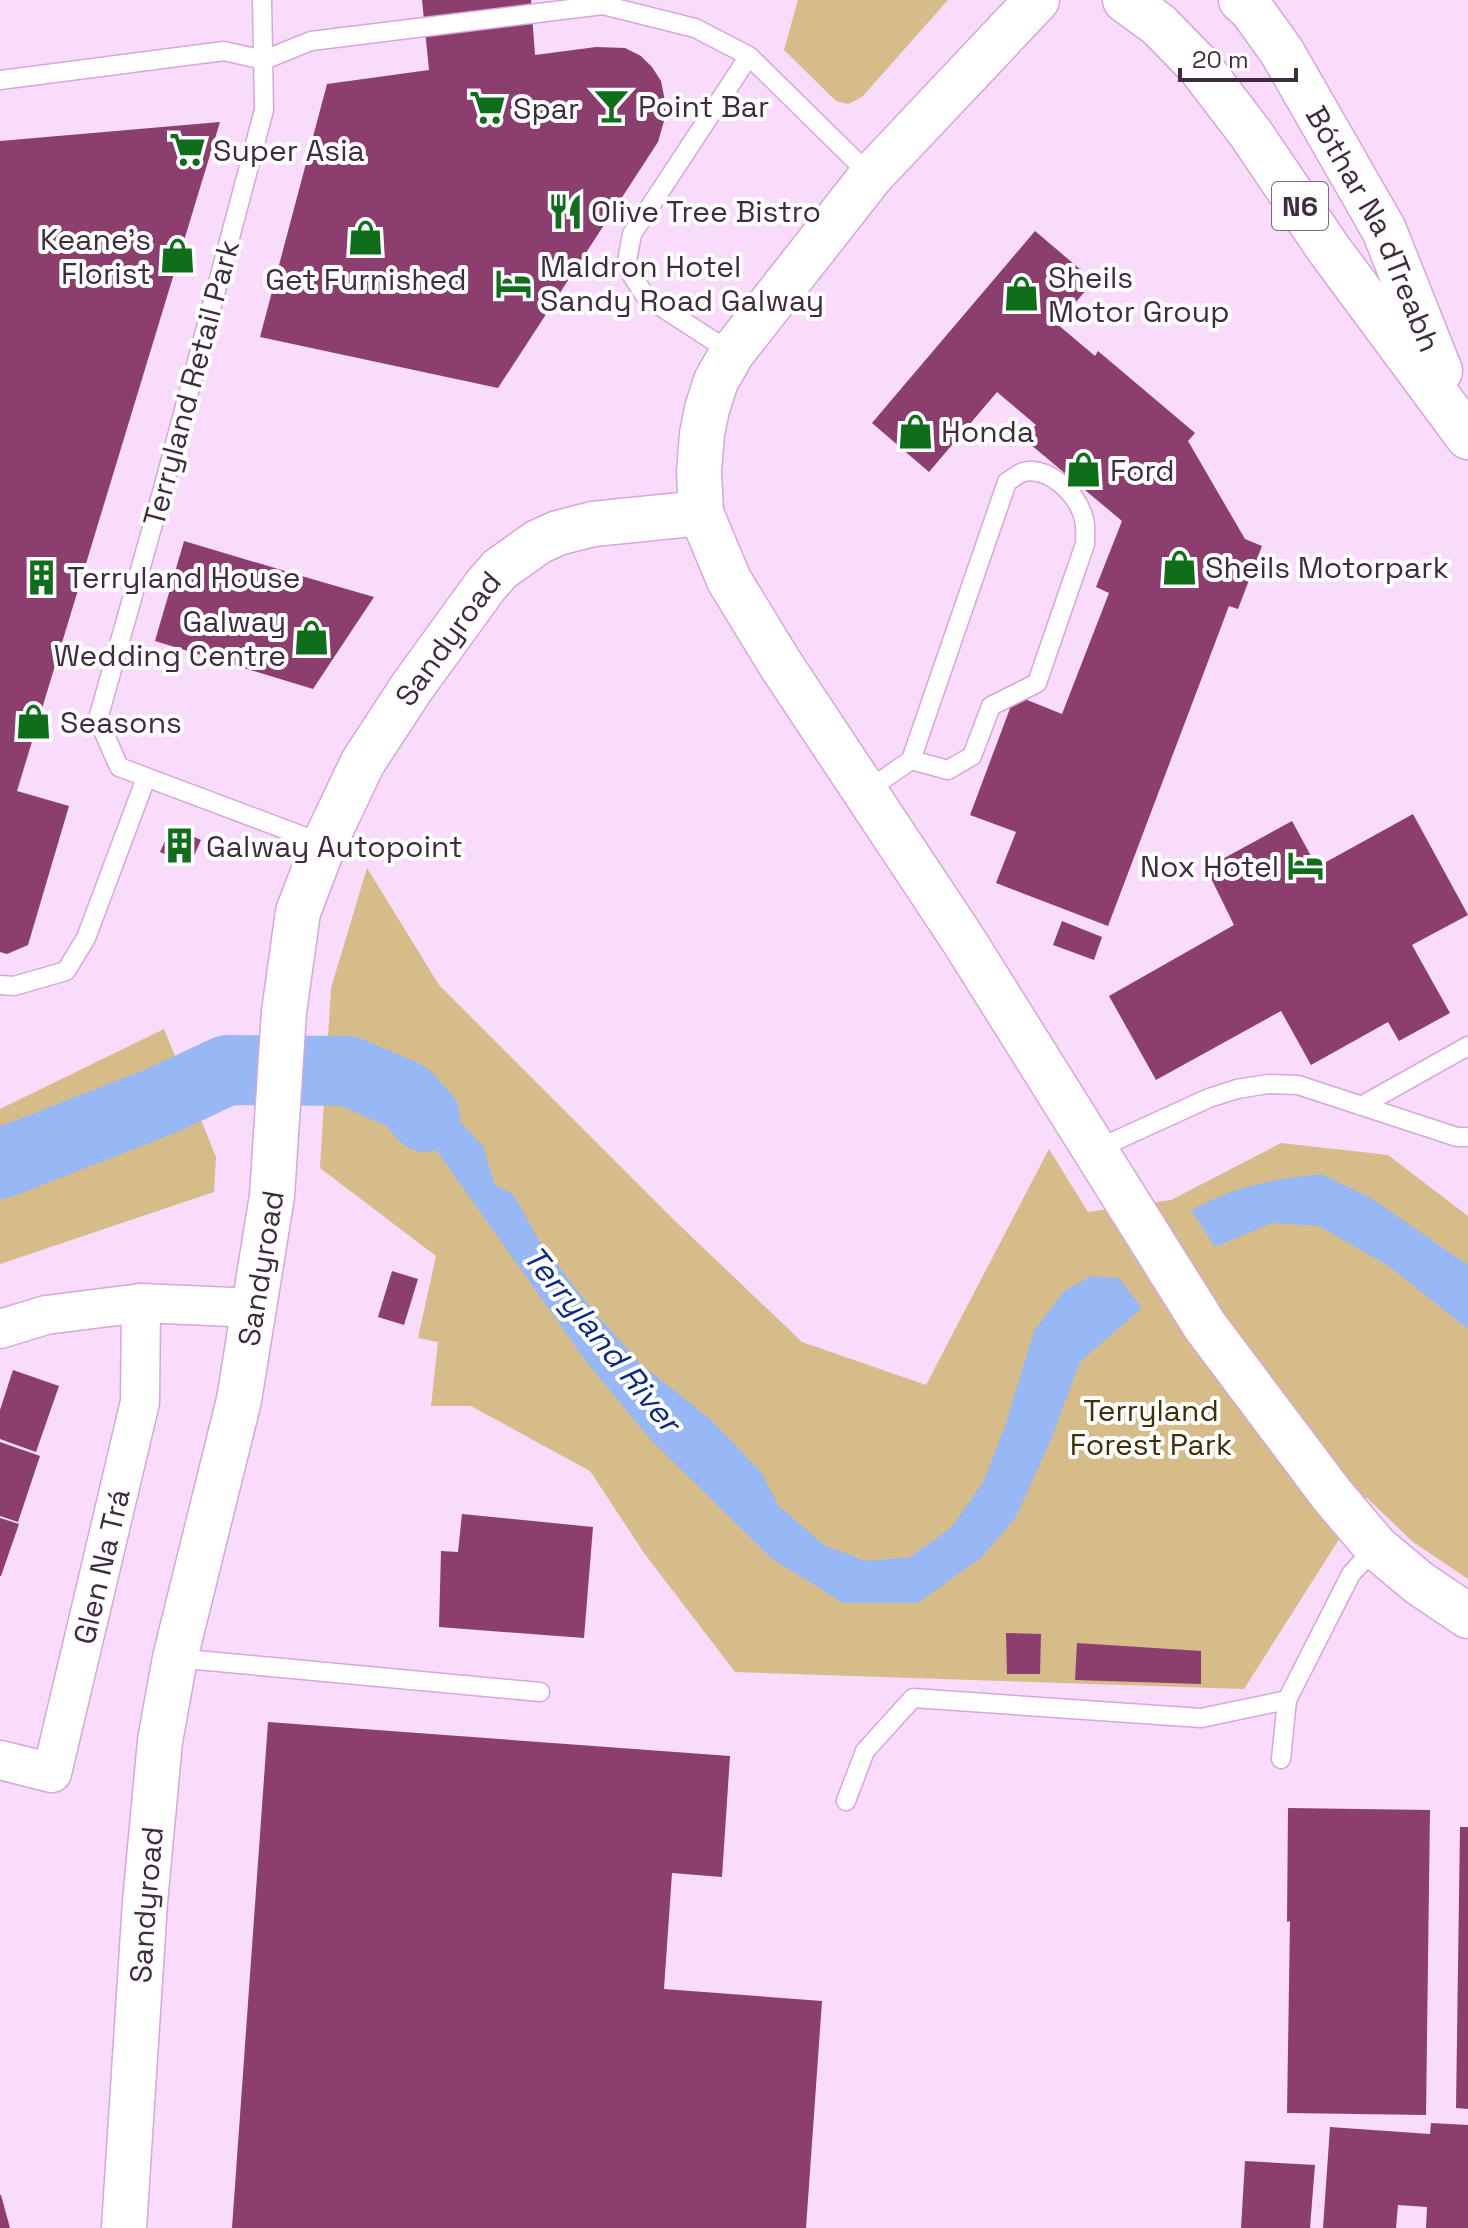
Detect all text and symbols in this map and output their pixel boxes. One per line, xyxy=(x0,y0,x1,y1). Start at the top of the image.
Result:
scale bar xyxy=(1180,32,1296,82)
text: 20 m xyxy=(1192,44,1249,75)
bar icon: Point Bar xyxy=(593,87,631,125)
place label: Point Bar xyxy=(638,87,769,126)
supermarket icon: Spar xyxy=(468,89,506,127)
place label: Spar xyxy=(513,89,579,128)
street label: Bóthar Na dTreabh xyxy=(1297,99,1450,357)
supermarket icon: Super Asia xyxy=(168,131,206,169)
place label: Super Asia xyxy=(213,131,365,170)
road number: N6 xyxy=(1272,182,1328,230)
restaurant icon: Olive Tree Bistro xyxy=(546,192,584,230)
place label: Olive Tree Bistro xyxy=(591,192,821,231)
shop icon: Get Furnished xyxy=(347,219,385,257)
place label: Keane's Florist xyxy=(40,220,151,293)
street label: Terryland Retail Park xyxy=(134,235,248,531)
shop icon: Keane's Florist xyxy=(158,237,196,275)
place label: Maldron Hotel Sandy Road Galway xyxy=(540,247,824,320)
place label: Sheils Motor Group xyxy=(1048,258,1230,331)
place label: Get Furnished xyxy=(265,260,467,299)
hotel icon: Maldron Hotel Sandy Road Galway xyxy=(495,264,533,302)
shop icon: Sheils Motor Group xyxy=(1003,275,1041,313)
shop icon: Honda xyxy=(896,412,934,450)
place label: Honda xyxy=(941,412,1034,451)
shop icon: Ford xyxy=(1065,451,1103,489)
place label: Ford xyxy=(1110,451,1175,490)
shop icon: Sheils Motorpark xyxy=(1160,548,1198,586)
place label: Sheils Motorpark xyxy=(1205,548,1449,587)
building icon: Terryland House xyxy=(22,558,60,596)
place label: Terryland House xyxy=(67,558,301,597)
street label: Sandyroad xyxy=(386,562,509,713)
place label: Galway Wedding Centre xyxy=(54,602,286,675)
shop icon: Galway Wedding Centre xyxy=(293,619,331,657)
shop icon: Seasons xyxy=(15,703,53,741)
place label: Seasons xyxy=(60,703,182,742)
building icon: Galway Autopoint xyxy=(161,827,199,865)
place label: Galway Autopoint xyxy=(206,827,463,866)
place label: Nox Hotel xyxy=(1140,847,1279,886)
hotel icon: Nox Hotel xyxy=(1286,847,1324,885)
street label: Sandyroad xyxy=(229,1188,292,1349)
water label: Terryland River xyxy=(515,1238,691,1443)
park label: Terryland Forest Park xyxy=(1070,1391,1232,1464)
street label: Glen Na Trá xyxy=(64,1485,138,1648)
street label: Sandyroad xyxy=(120,1825,171,1984)

